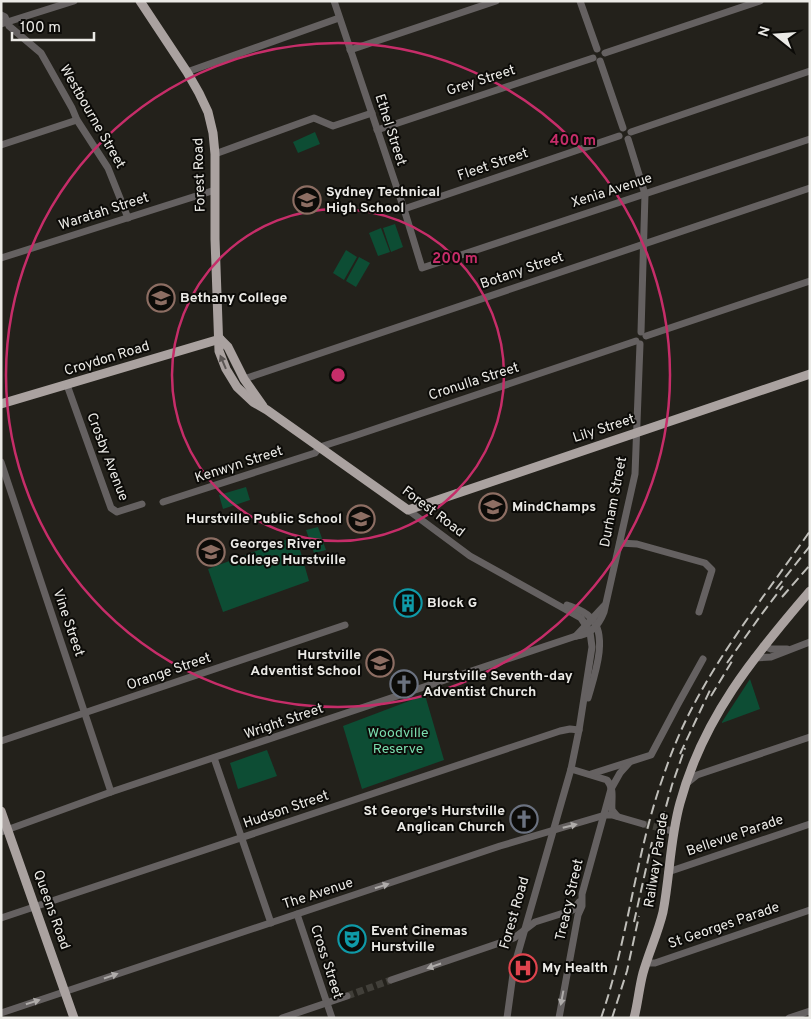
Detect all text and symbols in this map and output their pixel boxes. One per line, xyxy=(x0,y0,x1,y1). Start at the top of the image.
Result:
scale bar xyxy=(12,10,95,42)
north arrow xyxy=(751,10,801,60)
text: 100 m xyxy=(20,19,61,38)
text: N xyxy=(755,24,775,39)
street label: Westbourne Street xyxy=(55,62,129,172)
street label: Grey Street xyxy=(445,62,517,100)
street label: Ethel Street xyxy=(370,92,410,168)
text: 400 m xyxy=(550,132,596,151)
street label: Forest Road xyxy=(190,138,210,212)
street label: Fleet Street xyxy=(455,145,531,185)
street label: Xenia Avenue xyxy=(569,170,655,212)
place label: Sydney Technical High School xyxy=(326,184,440,217)
school or university icon: Sydney Technical High School xyxy=(292,185,322,215)
street label: Waratah Street xyxy=(57,189,151,235)
street label: Botany Street xyxy=(478,249,566,293)
text: 200 m xyxy=(432,250,478,269)
school or university icon: Bethany College xyxy=(146,283,176,313)
place label: Bethany College xyxy=(180,290,287,307)
street label: Croydon Road xyxy=(62,338,152,380)
one-way arrow xyxy=(219,355,227,369)
street label: Cronulla Street xyxy=(427,359,521,405)
centre of rings xyxy=(329,366,347,384)
street label: Crosby Avenue xyxy=(82,410,132,504)
street label: Lily Street xyxy=(571,411,637,447)
street label: Kenwyn Street xyxy=(193,443,285,487)
street label: Durham Street xyxy=(597,455,631,549)
street label: Forest Road xyxy=(398,483,468,541)
school or university icon: MindChamps xyxy=(478,492,508,522)
place label: MindChamps xyxy=(512,499,596,516)
school or university icon: Hurstville Public School xyxy=(346,504,376,534)
place label: Hurstville Public School xyxy=(186,511,342,528)
place label: Georges River College Hurstville xyxy=(230,536,346,569)
school or university icon: Georges River College Hurstville xyxy=(196,537,226,567)
street label: Vine Street xyxy=(49,587,87,659)
building icon: Block G xyxy=(393,588,423,618)
place label: Block G xyxy=(427,595,477,612)
place label: Hurstville Adventist School xyxy=(250,647,361,680)
school or university icon: Hurstville Adventist School xyxy=(365,648,395,678)
street label: Orange Street xyxy=(125,650,213,694)
place label: Hurstville Seventh-day Adventist Church xyxy=(423,668,573,701)
church icon: Hurstville Seventh-day Adventist Church xyxy=(389,669,419,699)
street label: Wright Street xyxy=(242,701,326,743)
park label: Woodville Reserve xyxy=(367,725,429,758)
street label: Hudson Street xyxy=(241,787,331,833)
place label: St George's Hurstville Anglican Church xyxy=(363,803,505,836)
church icon: St George's Hurstville Anglican Church xyxy=(509,804,539,834)
street label: Railway Parade xyxy=(641,811,673,909)
street label: Bellevue Parade xyxy=(684,811,786,861)
one-way arrow xyxy=(563,821,578,829)
street label: Treacy Street xyxy=(552,857,588,943)
street label: Queens Road xyxy=(29,868,73,952)
street label: The Avenue xyxy=(281,875,355,913)
street label: Forest Road xyxy=(497,875,533,951)
one-way arrow xyxy=(375,882,390,890)
street label: St Georges Parade xyxy=(666,899,782,953)
street label: Cross Street xyxy=(306,923,346,1001)
place label: Event Cinemas Hurstville xyxy=(371,923,468,956)
theatre icon: Event Cinemas Hurstville xyxy=(337,924,367,954)
hospital icon: My Health xyxy=(508,953,538,983)
place label: My Health xyxy=(542,960,608,977)
one-way arrow xyxy=(426,962,441,970)
one-way arrow xyxy=(104,972,119,979)
one-way arrow xyxy=(558,990,566,1006)
one-way arrow xyxy=(26,998,41,1005)

